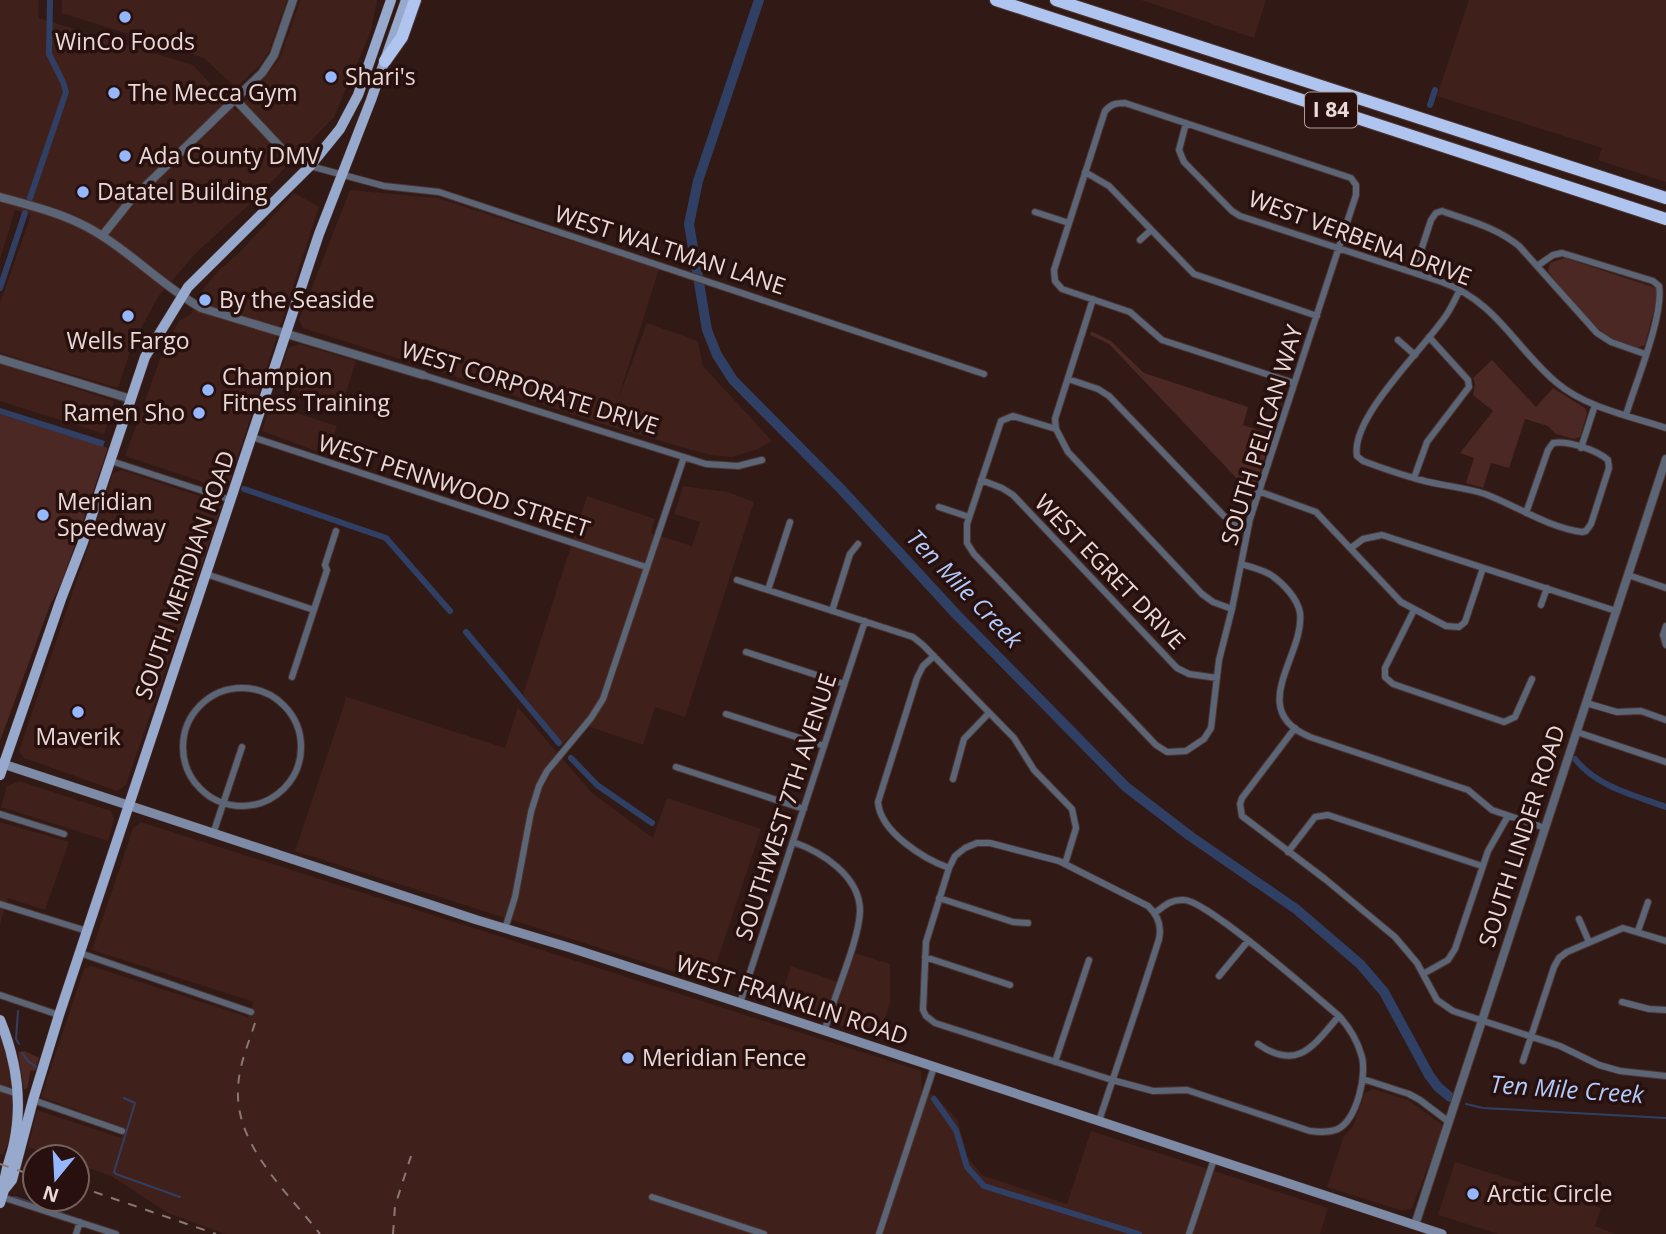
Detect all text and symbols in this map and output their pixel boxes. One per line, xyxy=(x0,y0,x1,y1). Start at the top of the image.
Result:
marker: WinCo Foods xyxy=(117,9,133,25)
place label: WinCo Foods xyxy=(55,25,195,57)
place label: Shari's xyxy=(345,60,416,92)
marker: Shari's xyxy=(323,69,339,85)
place label: The Mecca Gym xyxy=(128,76,298,108)
marker: The Mecca Gym xyxy=(106,85,122,101)
road number: I 84 xyxy=(1305,92,1357,128)
place label: Ada County DMV xyxy=(139,139,320,171)
marker: Ada County DMV xyxy=(117,148,133,164)
place label: Datatel Building xyxy=(97,175,268,207)
street label: WEST VERBENA DRIVE xyxy=(1244,182,1476,292)
marker: Datatel Building xyxy=(75,184,91,200)
street label: WEST WALTMAN LANE xyxy=(551,197,790,301)
place label: By the Seaside xyxy=(219,283,375,315)
marker: By the Seaside xyxy=(197,292,213,308)
marker: Wells Fargo xyxy=(120,308,136,324)
street label: SOUTH PELICAN WAY xyxy=(1212,320,1310,549)
place label: Wells Fargo xyxy=(66,324,190,356)
street label: WEST CORPORATE DRIVE xyxy=(398,333,663,441)
place label: Champion Fitness Training xyxy=(222,360,390,418)
marker: Champion Fitness Training xyxy=(200,382,216,398)
place label: Ramen Sho xyxy=(63,396,185,428)
marker: Ramen Sho xyxy=(191,405,207,421)
street label: WEST PENNWOOD STREET xyxy=(314,426,595,544)
street label: SOUTH MERIDIAN ROAD xyxy=(126,446,242,703)
place label: Meridian Speedway xyxy=(57,485,166,543)
street label: WEST EGRET DRIVE xyxy=(1028,487,1193,656)
marker: Meridian Speedway xyxy=(35,507,51,523)
water label: Ten Mile Creek xyxy=(900,521,1031,656)
street label: SOUTHWEST 7TH AVENUE xyxy=(727,669,843,944)
marker: Maverik xyxy=(70,704,86,720)
place label: Maverik xyxy=(35,720,121,752)
street label: SOUTH LINDER ROAD xyxy=(1470,721,1572,951)
street label: WEST FRANKLIN ROAD xyxy=(672,946,912,1052)
place label: Meridian Fence xyxy=(642,1041,806,1073)
marker: Meridian Fence xyxy=(620,1050,636,1066)
water label: Ten Mile Creek xyxy=(1489,1067,1646,1110)
north arrow xyxy=(21,1143,91,1213)
place label: Arctic Circle xyxy=(1487,1177,1612,1209)
text: N xyxy=(39,1179,62,1209)
marker: Arctic Circle xyxy=(1465,1186,1481,1202)

